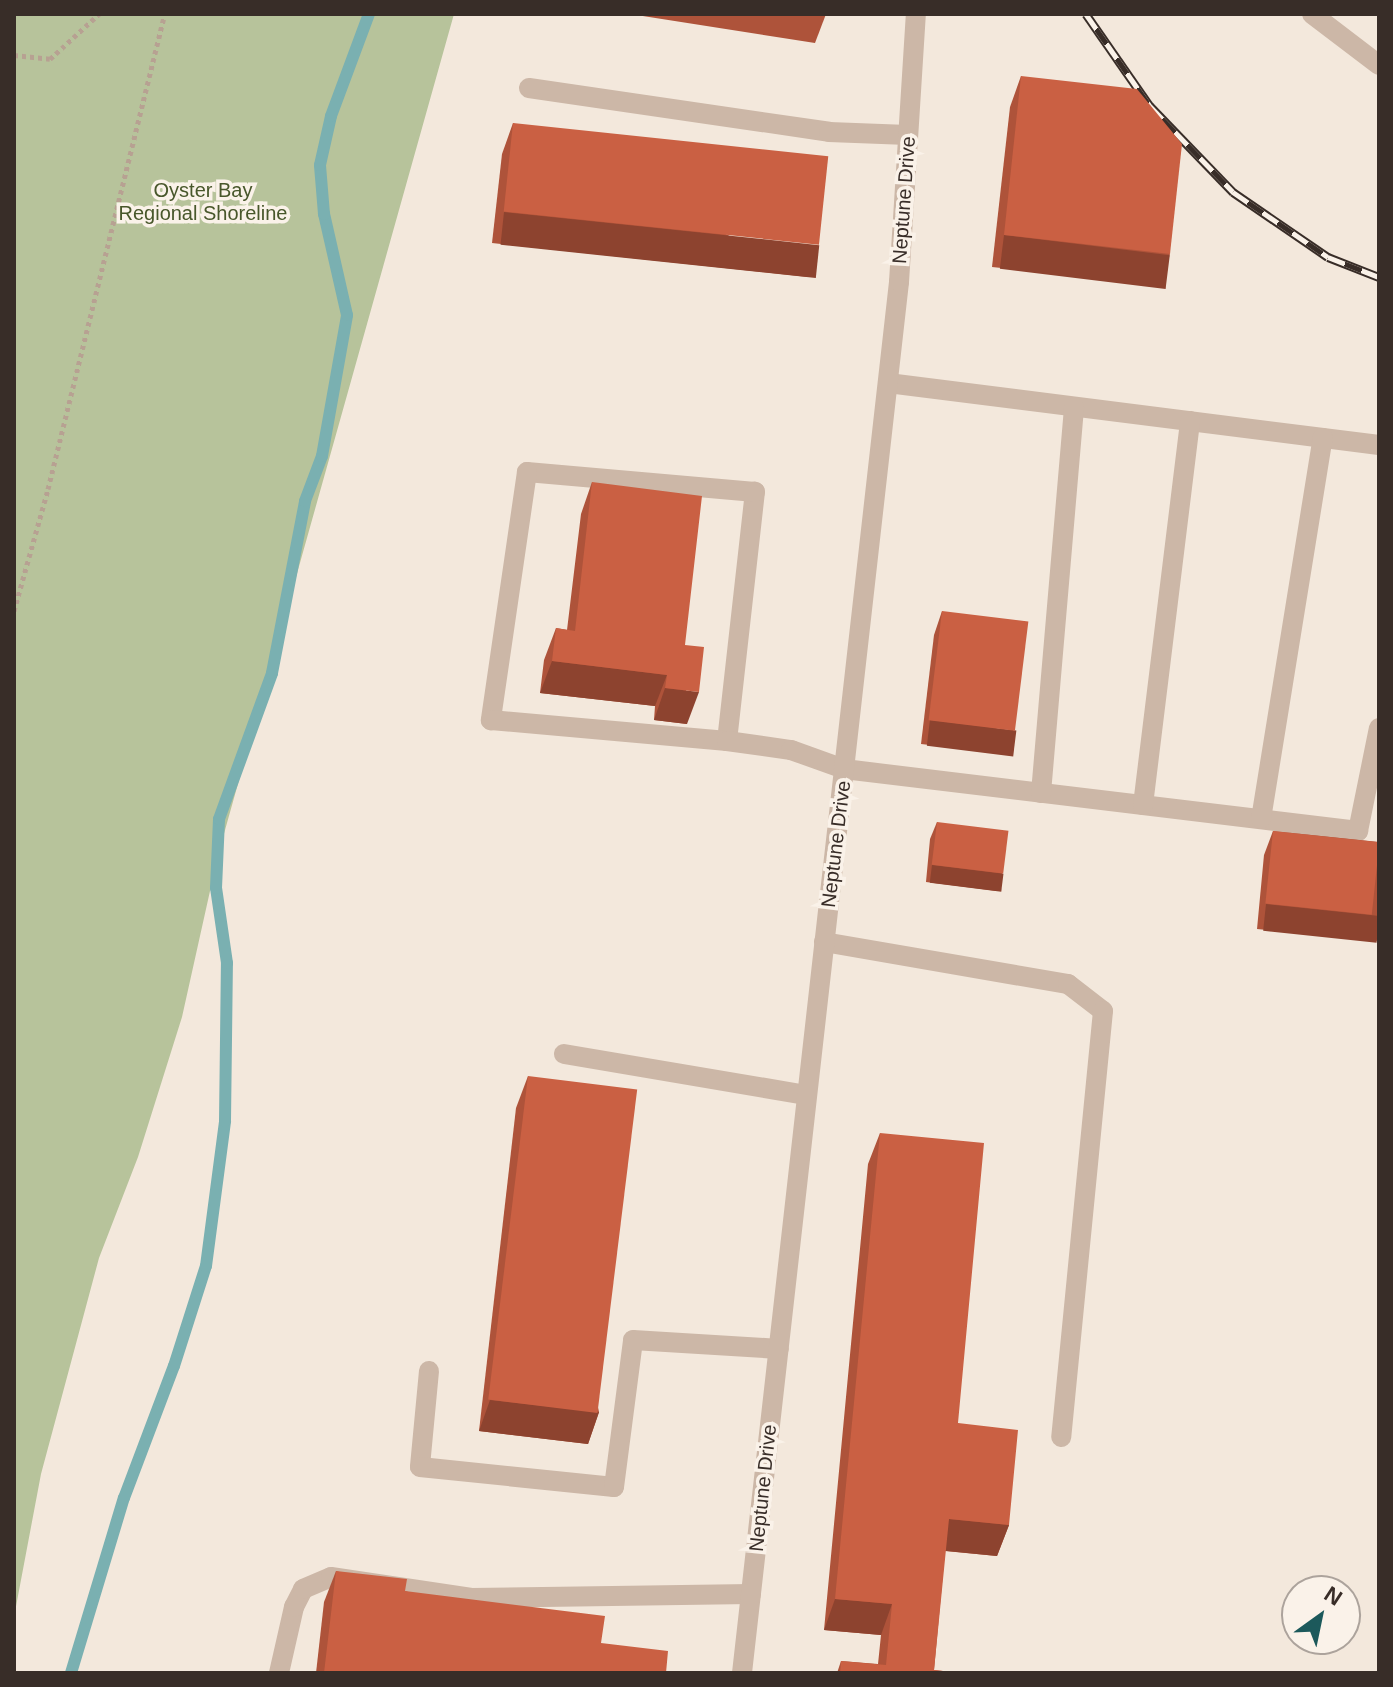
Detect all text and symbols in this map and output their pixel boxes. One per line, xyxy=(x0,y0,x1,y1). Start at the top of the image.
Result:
street label: Neptune Drive xyxy=(888,135,920,265)
park label: Oyster Bay Regional Shoreline xyxy=(118,179,288,226)
street label: Neptune Drive xyxy=(816,779,856,909)
street label: Neptune Drive xyxy=(744,1423,782,1553)
north arrow xyxy=(1281,1575,1361,1655)
text: N xyxy=(1320,1581,1347,1611)

